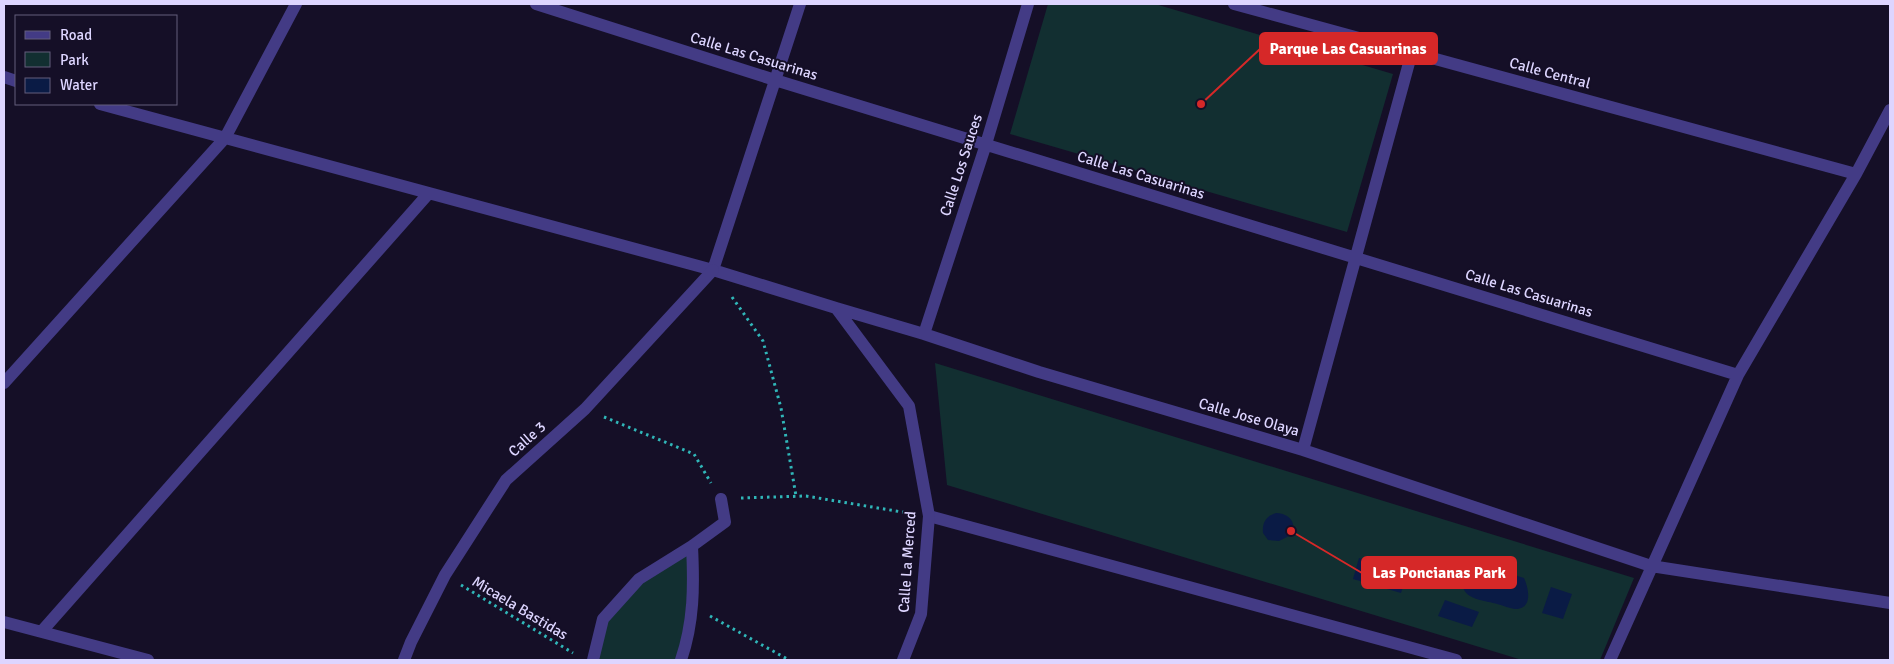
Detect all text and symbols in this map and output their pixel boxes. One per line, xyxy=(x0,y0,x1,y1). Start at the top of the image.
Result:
legend xyxy=(15,15,178,105)
text: Road xyxy=(60,26,92,44)
street label: Calle Las Casuarinas xyxy=(688,28,820,84)
callout: Parque Las Casuarinas xyxy=(1260,33,1437,64)
text: Parque Las Casuarinas xyxy=(1270,39,1426,59)
text: Park xyxy=(60,51,89,69)
street label: Calle Central xyxy=(1508,54,1592,92)
text: Water xyxy=(60,76,98,94)
street label: Calle Los Sauces xyxy=(936,111,986,218)
street label: Calle Las Casuarinas xyxy=(1075,147,1207,203)
street label: Calle Las Casuarinas xyxy=(1463,265,1595,321)
street label: Calle Jose Olaya xyxy=(1197,394,1301,440)
street label: Calle 3 xyxy=(505,418,549,460)
street label: Calle La Merced xyxy=(894,511,920,613)
callout: Las Poncianas Park xyxy=(1362,557,1516,588)
text: Las Poncianas Park xyxy=(1372,563,1506,583)
street label: Micaela Bastidas xyxy=(469,572,571,644)

